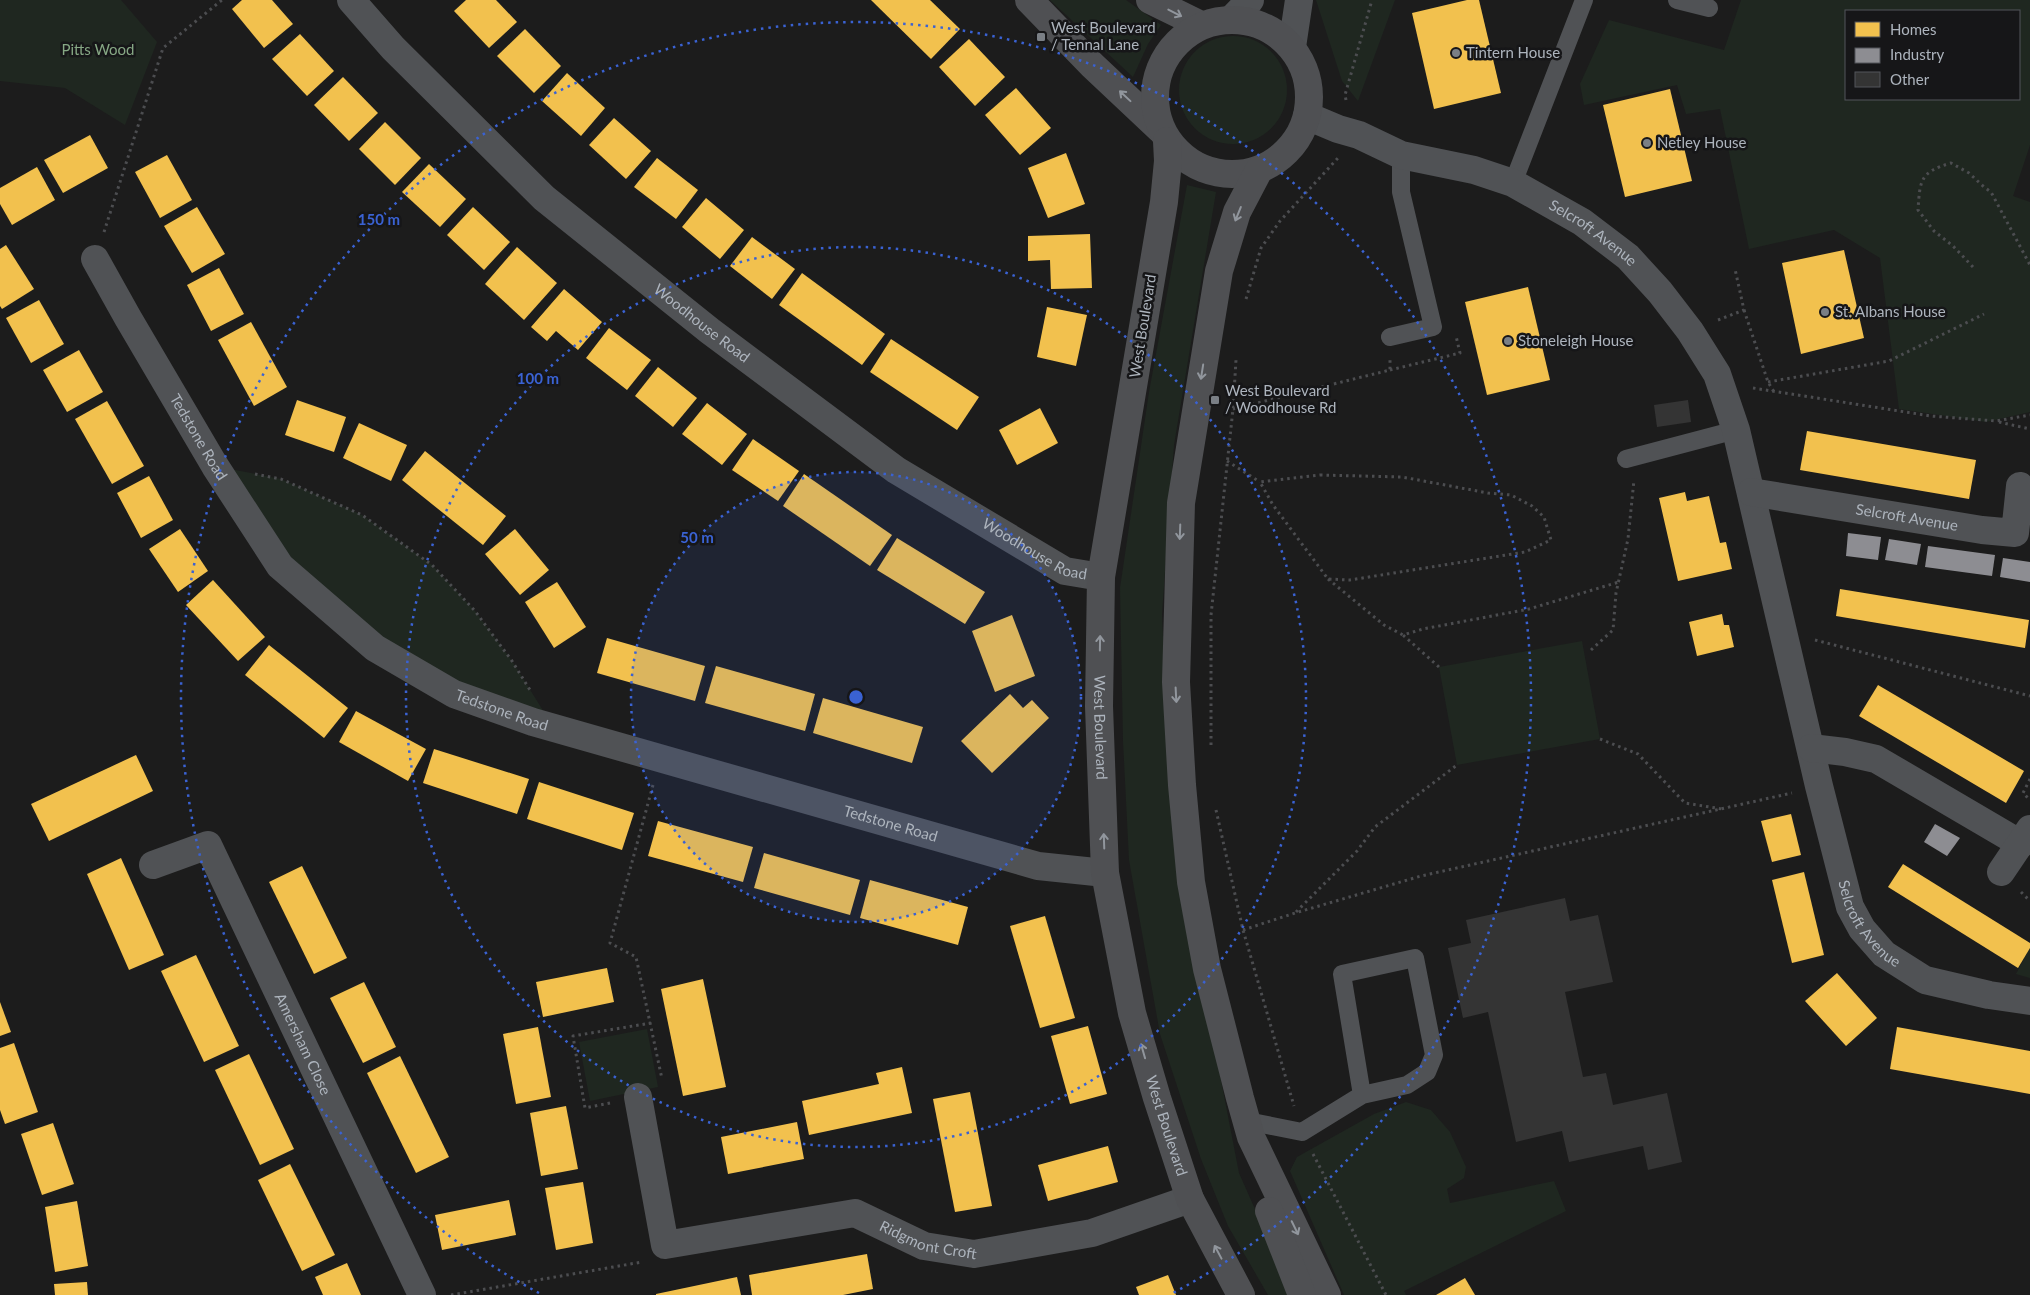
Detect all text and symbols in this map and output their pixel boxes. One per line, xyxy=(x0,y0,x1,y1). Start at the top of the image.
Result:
one-way arrow xyxy=(1168,8,1183,18)
legend xyxy=(1845,10,2020,100)
place label: West Boulevard / Tennal Lane xyxy=(1051,18,1156,53)
text: Homes xyxy=(1890,20,1936,38)
marker: West Boulevard / Tennal Lane xyxy=(1035,31,1047,43)
park label: Pitts Wood xyxy=(61,40,135,58)
place label: Tintern House xyxy=(1466,43,1560,61)
text: Industry xyxy=(1890,45,1945,63)
marker: Tintern House xyxy=(1450,47,1462,59)
text: Other xyxy=(1890,70,1930,88)
one-way arrow xyxy=(1118,90,1131,102)
place label: Netley House xyxy=(1657,133,1747,151)
marker: Netley House xyxy=(1641,137,1653,149)
street label: Selcroft Avenue xyxy=(1546,195,1642,269)
one-way arrow xyxy=(1233,205,1242,221)
text: 150 m xyxy=(358,210,400,228)
street label: West Boulevard xyxy=(1125,273,1159,379)
street label: Woodhouse Road xyxy=(651,280,754,366)
place label: St. Albans House xyxy=(1835,302,1946,320)
marker: St. Albans House xyxy=(1819,306,1831,318)
place label: Stoneleigh House xyxy=(1518,331,1634,349)
marker: Stoneleigh House xyxy=(1502,335,1514,347)
one-way arrow xyxy=(1197,363,1207,379)
text: 100 m xyxy=(517,369,559,387)
place label: West Boulevard / Woodhouse Rd xyxy=(1225,381,1336,416)
street label: Tedstone Road xyxy=(167,390,232,483)
marker: West Boulevard / Woodhouse Rd xyxy=(1209,394,1221,406)
street label: Selcroft Avenue xyxy=(1855,499,1960,534)
street label: Woodhouse Road xyxy=(979,514,1088,583)
one-way arrow xyxy=(1175,524,1185,540)
text: 50 m xyxy=(680,528,714,546)
one-way arrow xyxy=(1095,635,1105,652)
street label: West Boulevard xyxy=(1091,675,1112,780)
street label: Tedstone Road xyxy=(453,685,550,734)
one-way arrow xyxy=(1172,687,1181,703)
centre of rings xyxy=(847,688,865,706)
street label: Tedstone Road xyxy=(842,801,940,845)
one-way arrow xyxy=(1099,833,1108,849)
street label: Selcroft Avenue xyxy=(1835,878,1904,970)
street label: Amersham Close xyxy=(272,990,336,1098)
one-way arrow xyxy=(1138,1044,1148,1060)
street label: West Boulevard xyxy=(1143,1073,1192,1178)
street label: Ridgmont Croft xyxy=(877,1216,979,1262)
one-way arrow xyxy=(1291,1220,1300,1235)
one-way arrow xyxy=(1213,1245,1223,1260)

